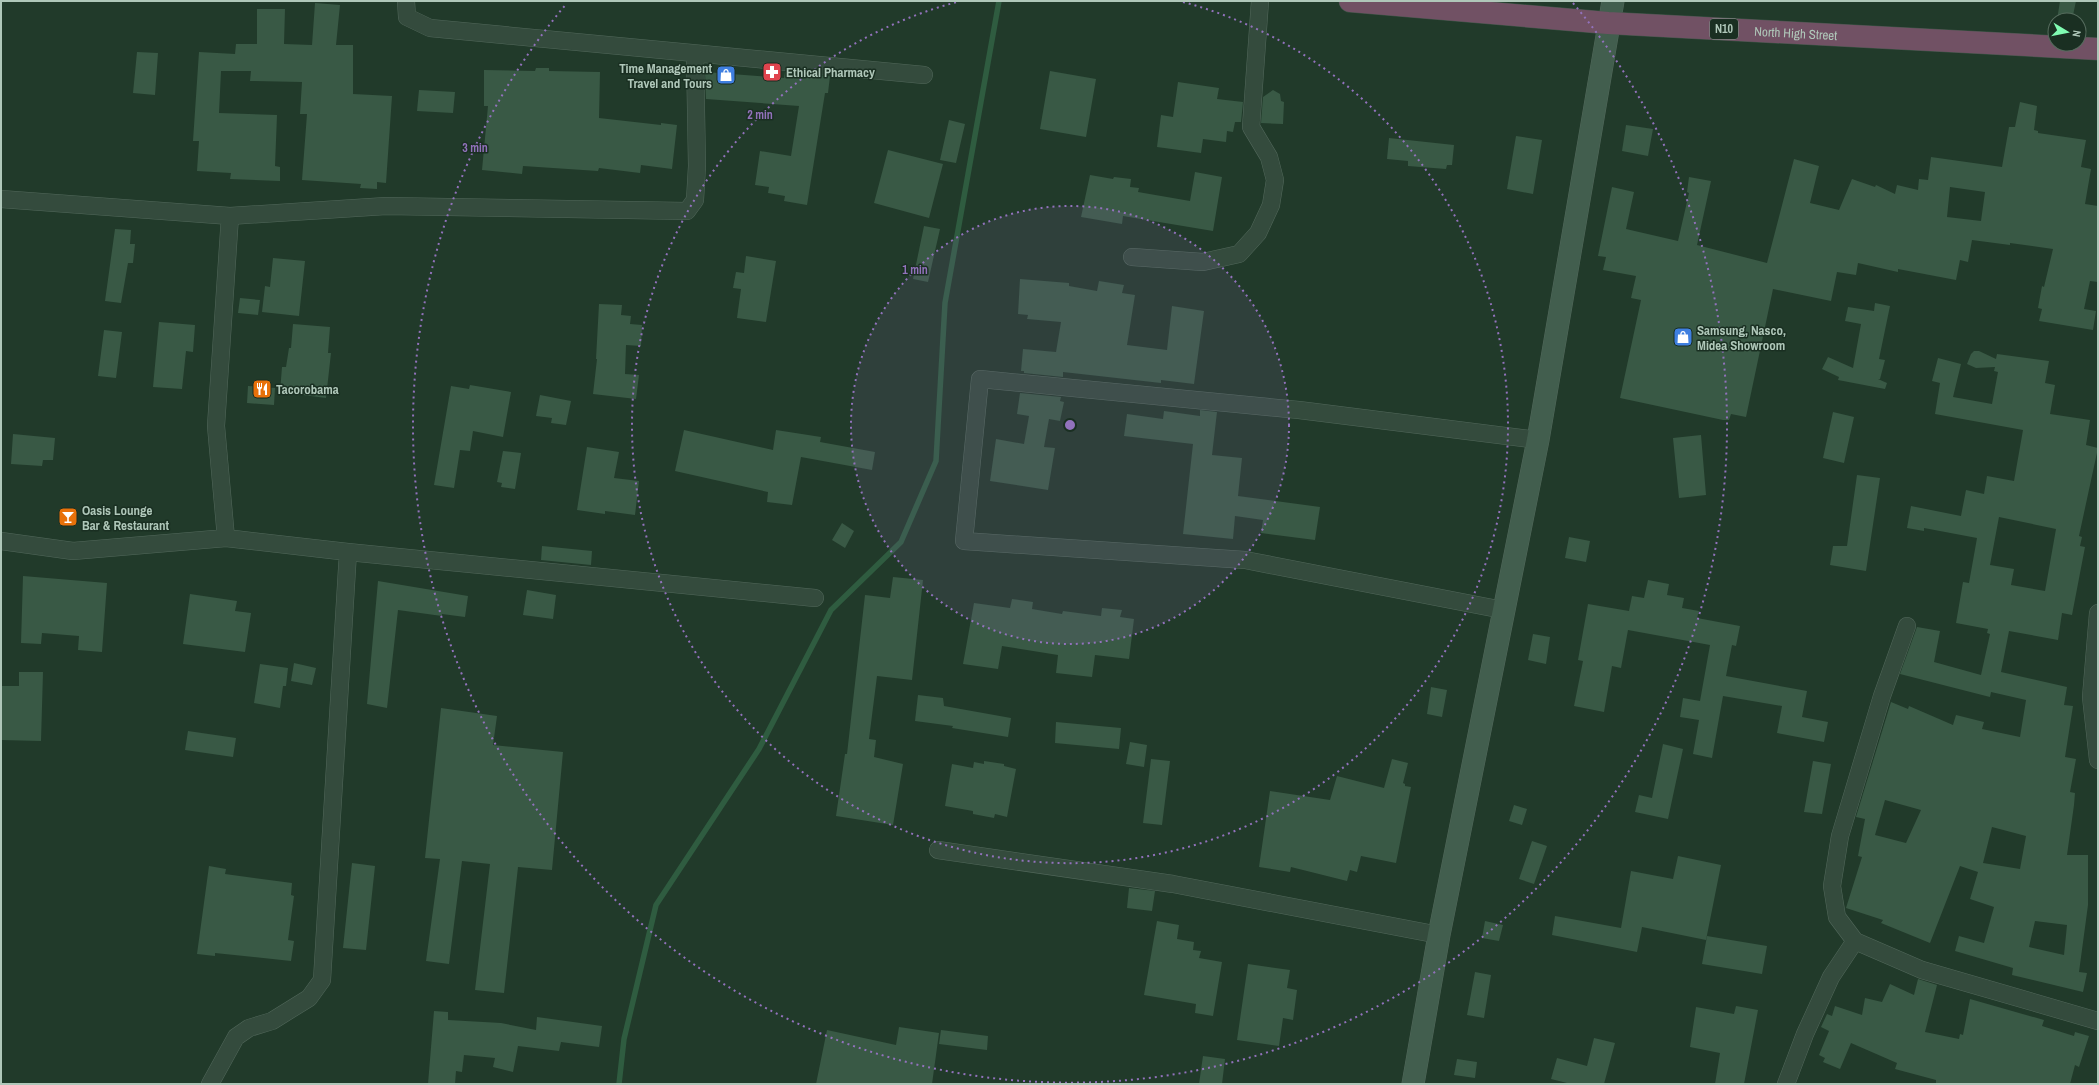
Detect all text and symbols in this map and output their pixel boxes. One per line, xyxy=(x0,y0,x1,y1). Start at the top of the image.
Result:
north arrow xyxy=(2047,12,2087,52)
road number: N10 xyxy=(1710,19,1738,39)
street label: North High Street xyxy=(1754,23,1838,44)
text: N xyxy=(2069,29,2084,38)
place label: Time Management Travel and Tours xyxy=(619,60,712,92)
pharmacy icon: Ethical Pharmacy xyxy=(761,61,783,83)
shop icon: Time Management Travel and Tours xyxy=(715,64,737,86)
place label: Ethical Pharmacy xyxy=(786,64,875,81)
text: 2 min xyxy=(747,107,773,123)
text: 3 min xyxy=(462,140,488,156)
text: 1 min xyxy=(902,262,928,278)
place label: Samsung, Nasco, Midea Showroom xyxy=(1697,322,1786,354)
shop icon: Samsung, Nasco, Midea Showroom xyxy=(1672,326,1694,348)
restaurant icon: Tacorobama xyxy=(251,378,273,400)
place label: Tacorobama xyxy=(276,381,339,398)
centre of rings xyxy=(1063,418,1077,432)
place label: Oasis Lounge Bar & Restaurant xyxy=(82,502,170,534)
bar icon: Oasis Lounge Bar & Restaurant xyxy=(57,506,79,528)

